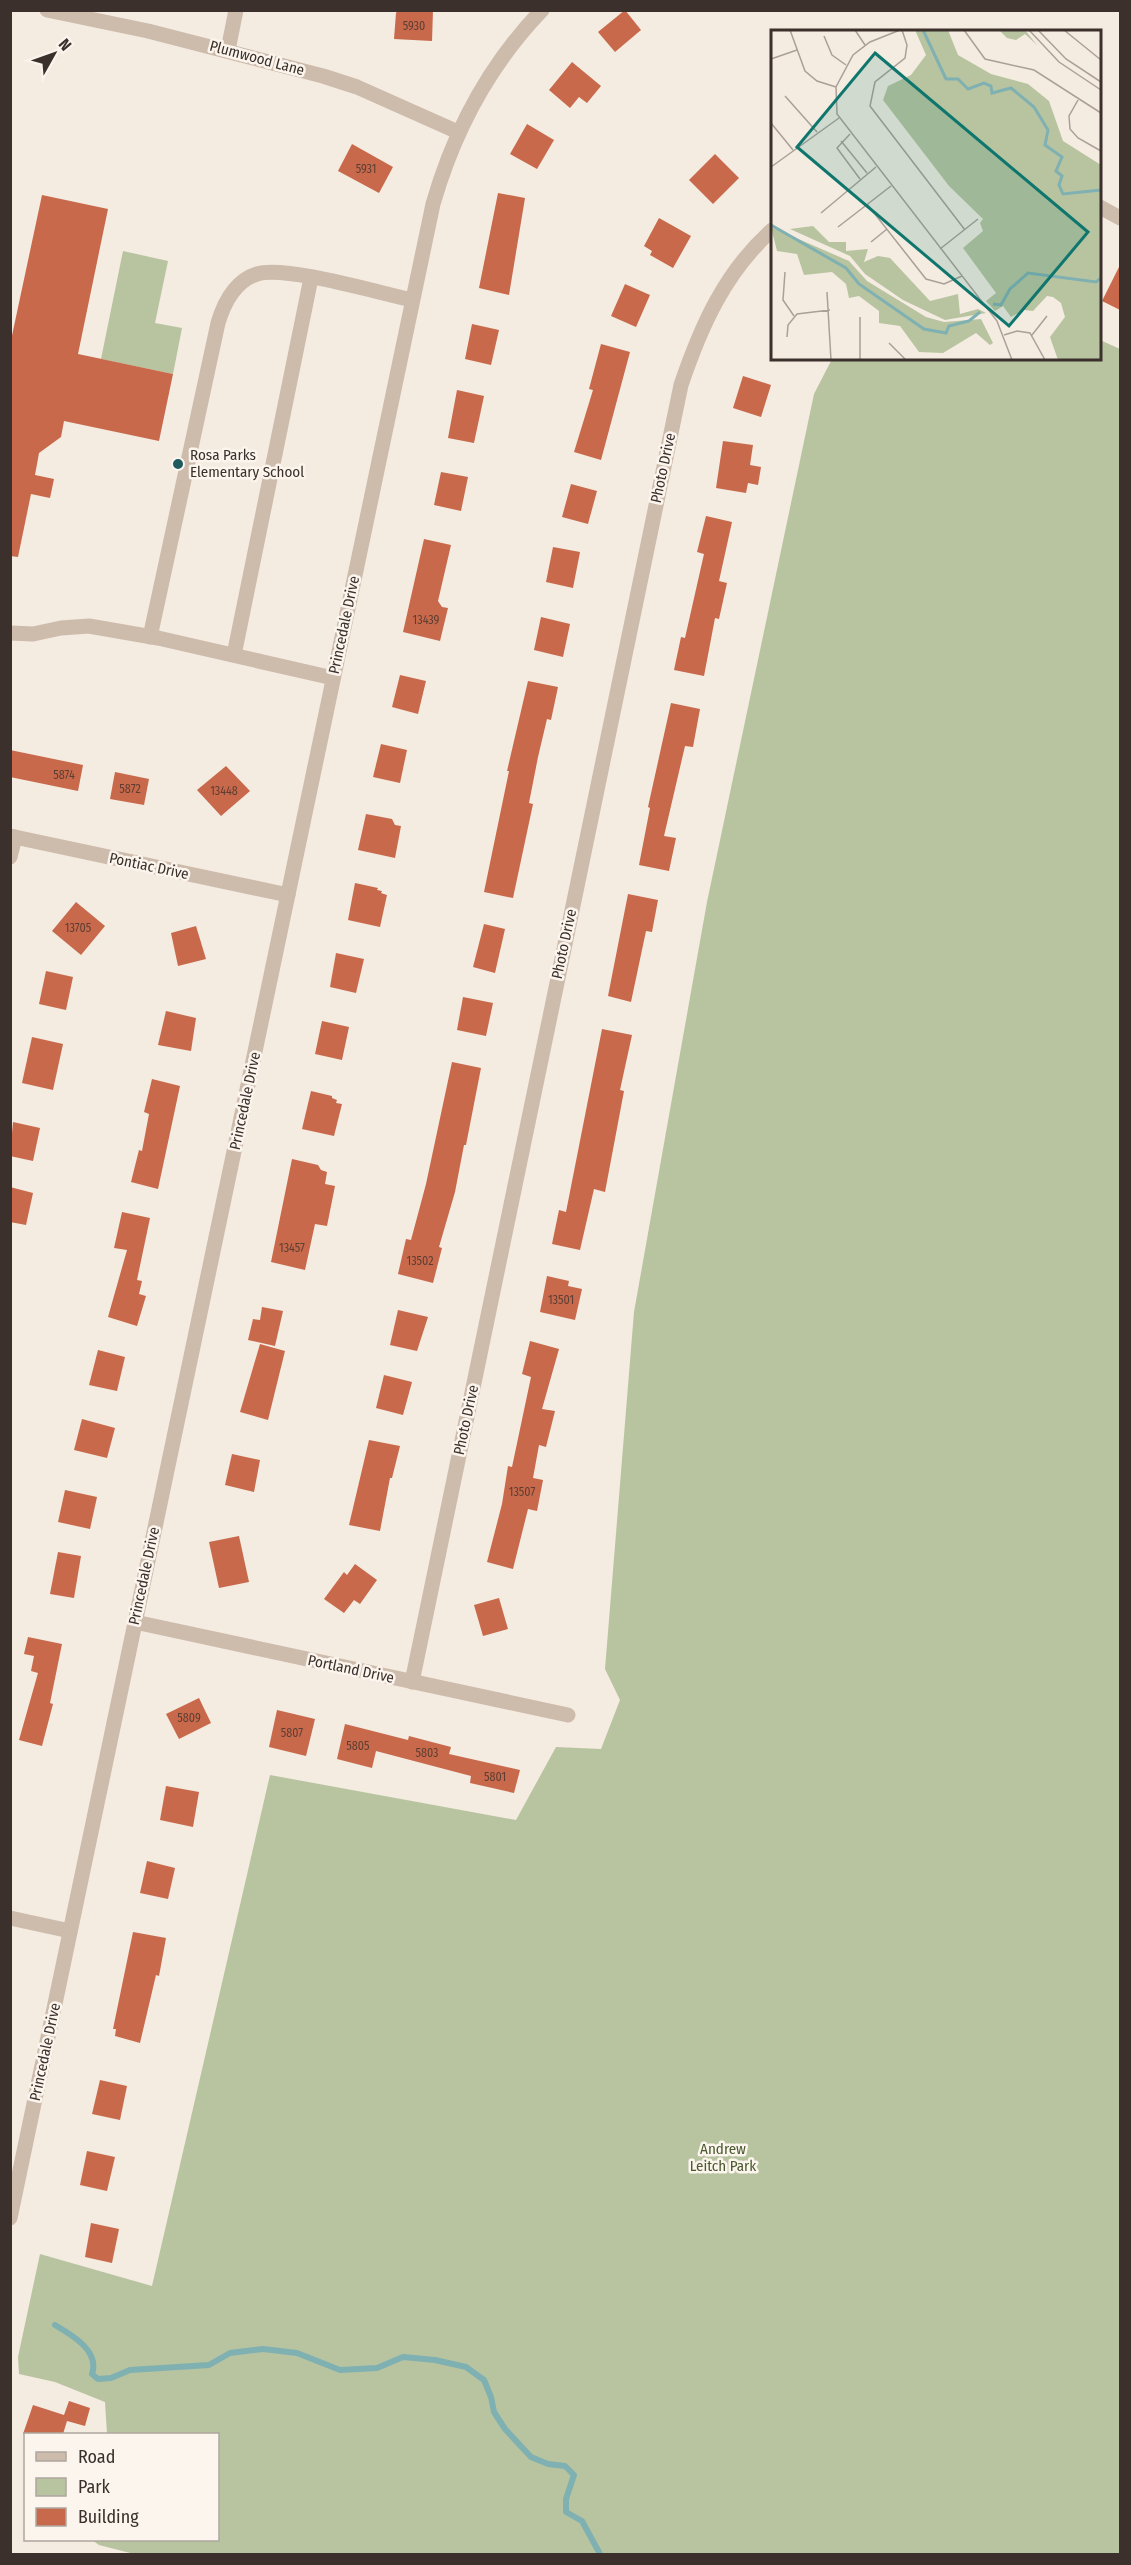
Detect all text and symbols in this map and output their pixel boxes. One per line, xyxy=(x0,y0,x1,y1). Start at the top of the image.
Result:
house number: 5930 xyxy=(403,19,425,33)
north arrow xyxy=(24,24,84,84)
inset map xyxy=(771,30,1101,360)
text: N xyxy=(55,35,75,54)
street label: Plumwood Lane xyxy=(208,37,306,79)
house number: 5931 xyxy=(356,162,376,176)
street label: Photo Drive xyxy=(647,431,679,505)
place label: Rosa Parks Elementary School xyxy=(190,446,304,481)
marker: Rosa Parks Elementary School xyxy=(171,457,185,471)
street label: Princedale Drive xyxy=(325,574,363,676)
house number: 13439 xyxy=(413,613,440,627)
house number: 5874 xyxy=(53,768,75,782)
house number: 5872 xyxy=(119,782,141,796)
house number: 13448 xyxy=(210,784,238,798)
street label: Pontiac Drive xyxy=(108,849,190,883)
street label: Photo Drive xyxy=(548,907,580,981)
house number: 13705 xyxy=(65,921,92,935)
street label: Princedale Drive xyxy=(226,1050,264,1152)
house number: 13457 xyxy=(279,1241,305,1255)
house number: 13502 xyxy=(406,1254,434,1268)
house number: 13501 xyxy=(548,1293,574,1307)
street label: Photo Drive xyxy=(450,1383,482,1457)
house number: 13507 xyxy=(509,1485,535,1499)
street label: Princedale Drive xyxy=(125,1525,163,1627)
street label: Portland Drive xyxy=(306,1651,396,1687)
house number: 5809 xyxy=(177,1711,201,1725)
house number: 5807 xyxy=(281,1726,303,1740)
house number: 5805 xyxy=(346,1739,370,1753)
house number: 5803 xyxy=(415,1746,439,1760)
house number: 5801 xyxy=(484,1770,506,1784)
street label: Princedale Drive xyxy=(26,2001,64,2103)
park label: Andrew Leitch Park xyxy=(690,2140,756,2175)
legend xyxy=(24,2433,219,2541)
text: Road xyxy=(78,2446,115,2468)
text: Park xyxy=(78,2476,111,2498)
text: Building xyxy=(78,2506,139,2528)

